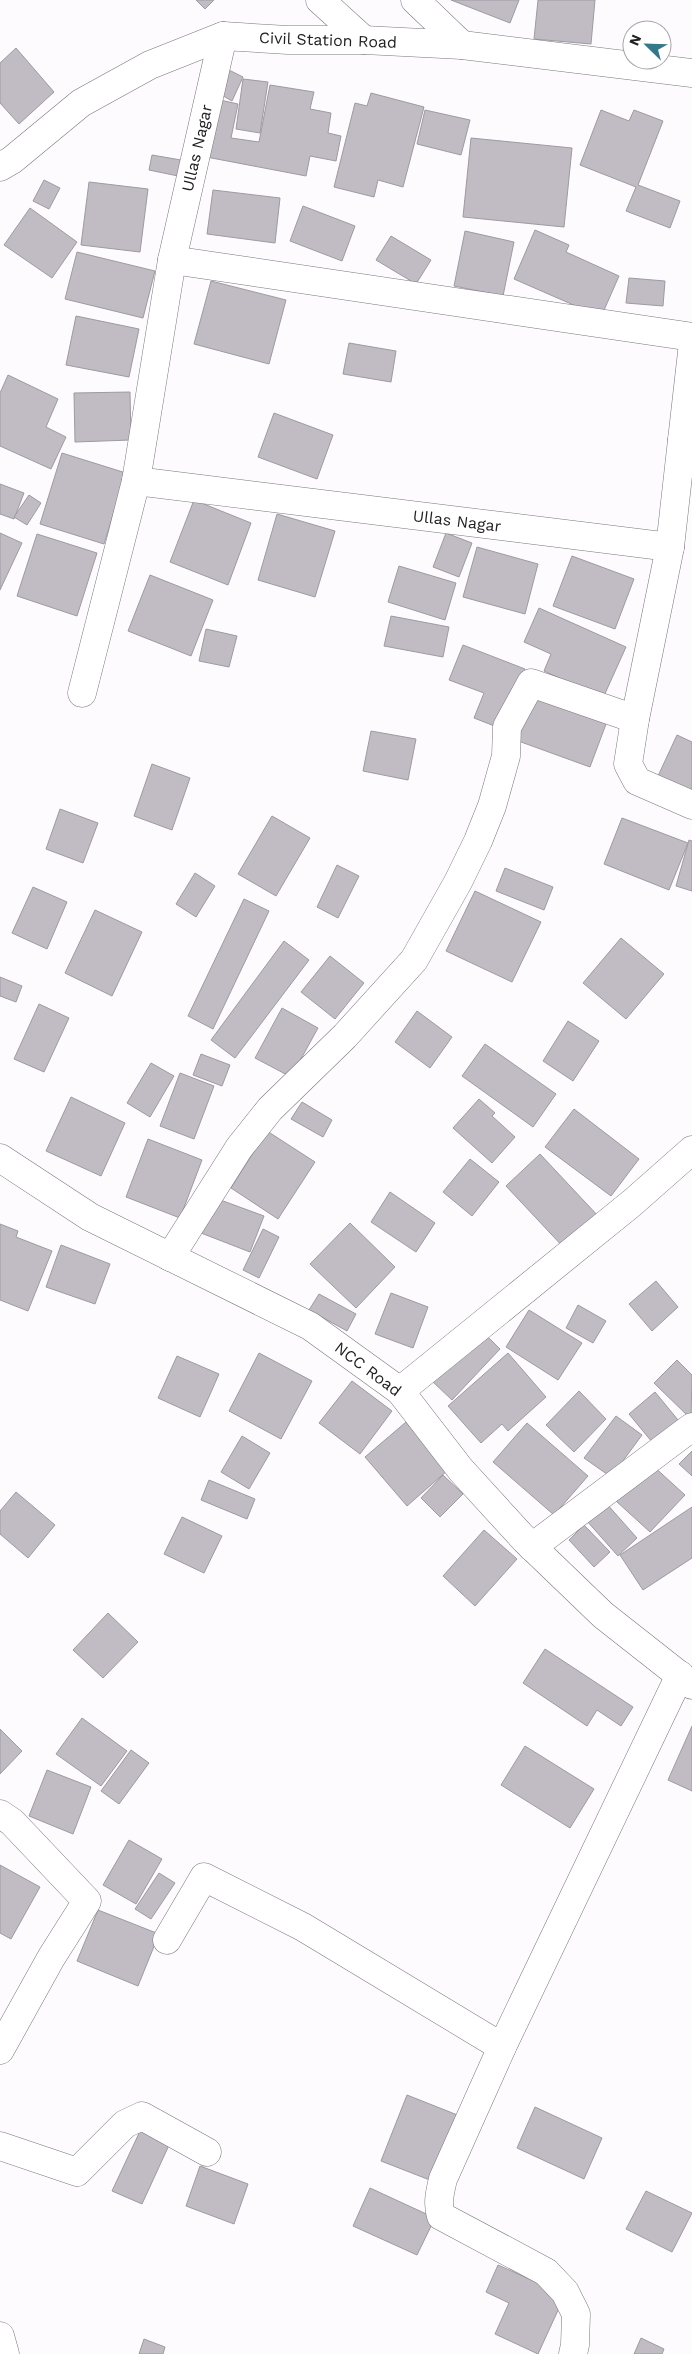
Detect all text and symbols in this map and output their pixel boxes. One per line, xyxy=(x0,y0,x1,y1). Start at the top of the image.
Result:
north arrow xyxy=(622,20,672,70)
street label: Civil Station Road xyxy=(259,28,397,52)
text: N xyxy=(626,32,644,48)
street label: Ullas Nagar xyxy=(178,102,216,193)
street label: Ullas Nagar xyxy=(412,506,503,536)
street label: NCC Road xyxy=(331,1338,405,1400)

